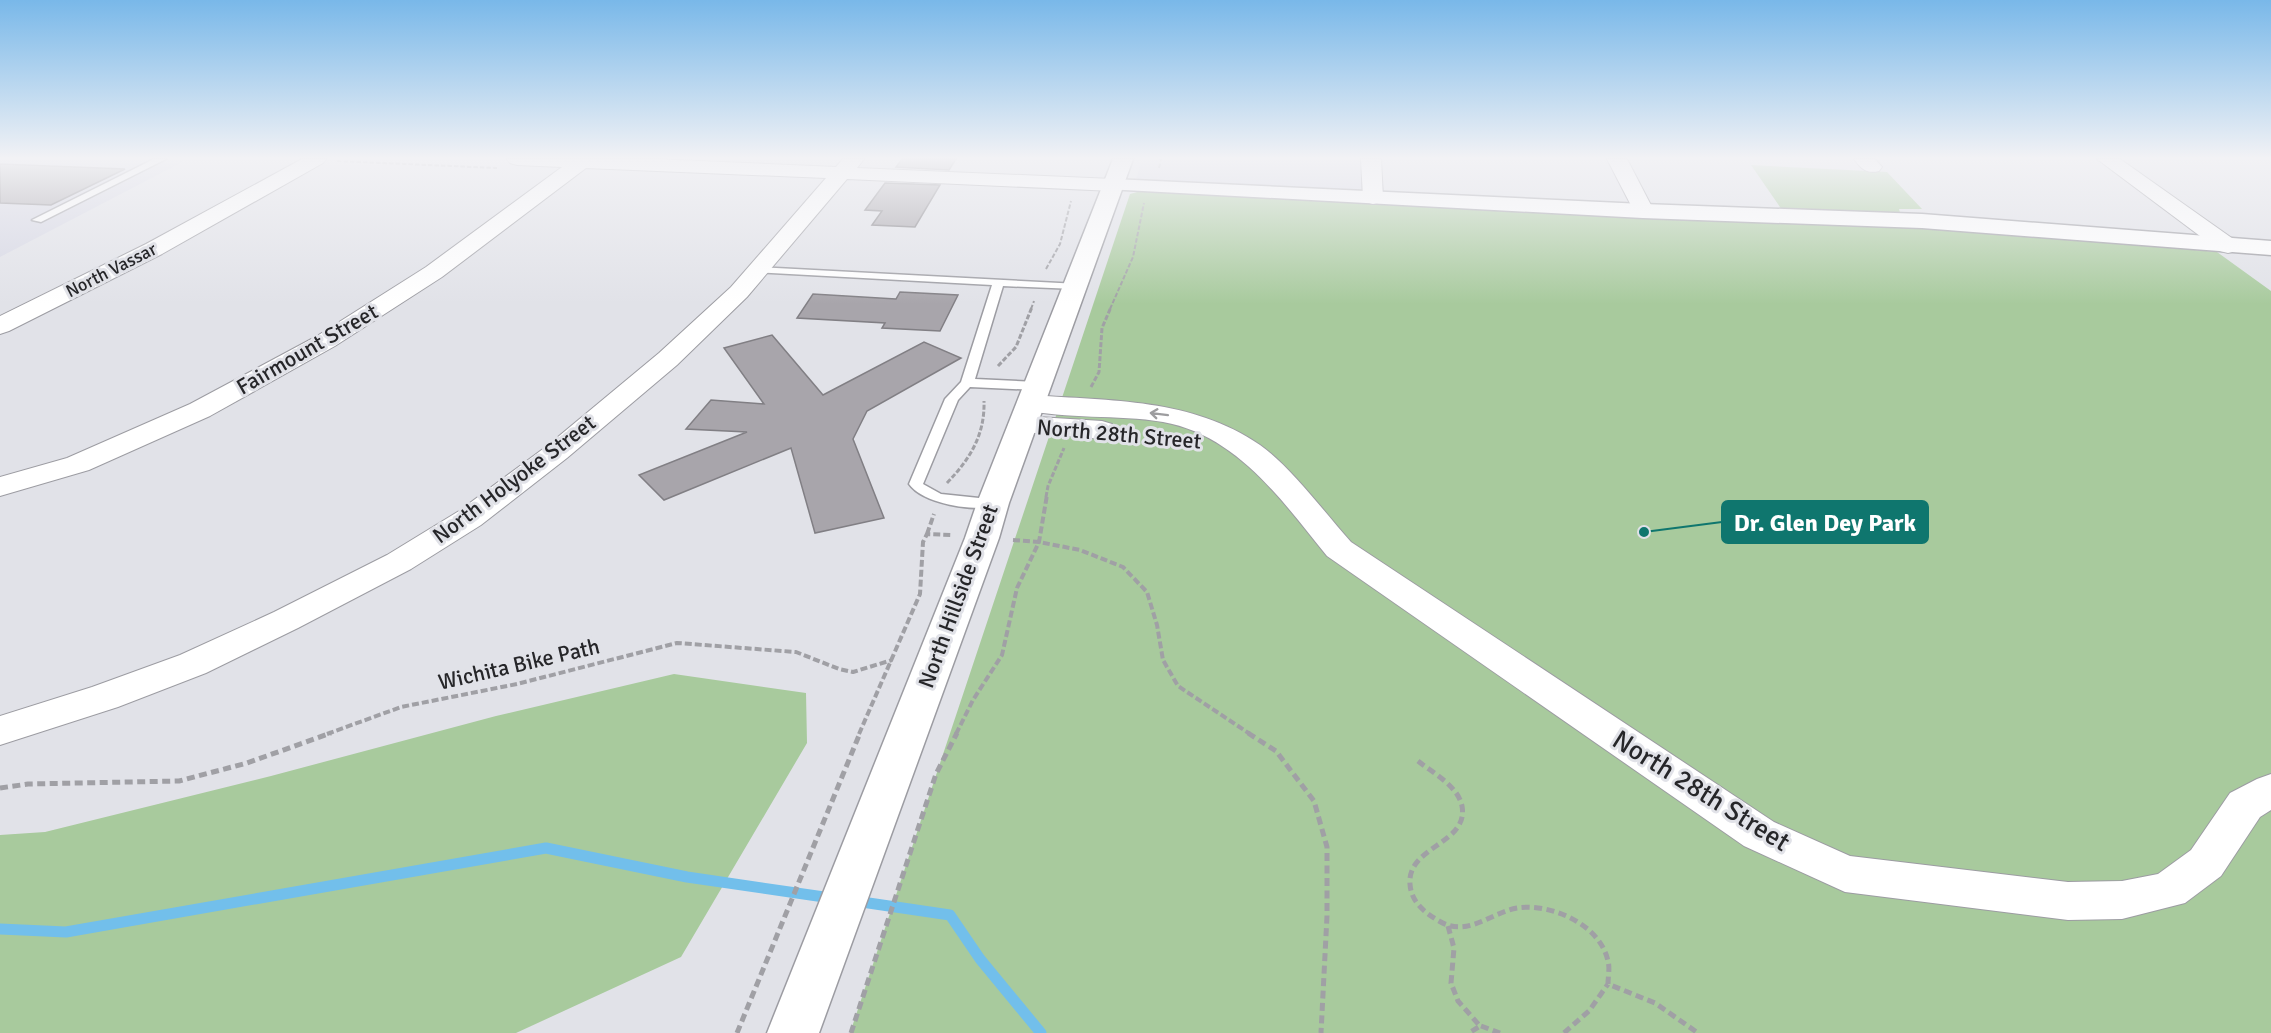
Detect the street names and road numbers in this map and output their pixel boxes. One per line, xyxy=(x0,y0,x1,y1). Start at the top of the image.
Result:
street label: North Vassar xyxy=(62,238,160,302)
street label: Fairmount Street xyxy=(231,297,383,400)
street label: North Holyoke Street xyxy=(427,409,601,549)
street label: North 28th Street xyxy=(1036,413,1203,455)
street label: North Hillside Street xyxy=(912,500,1004,691)
street label: Wichita Bike Path xyxy=(436,632,602,696)
street label: North 28th Street xyxy=(1606,723,1796,859)

